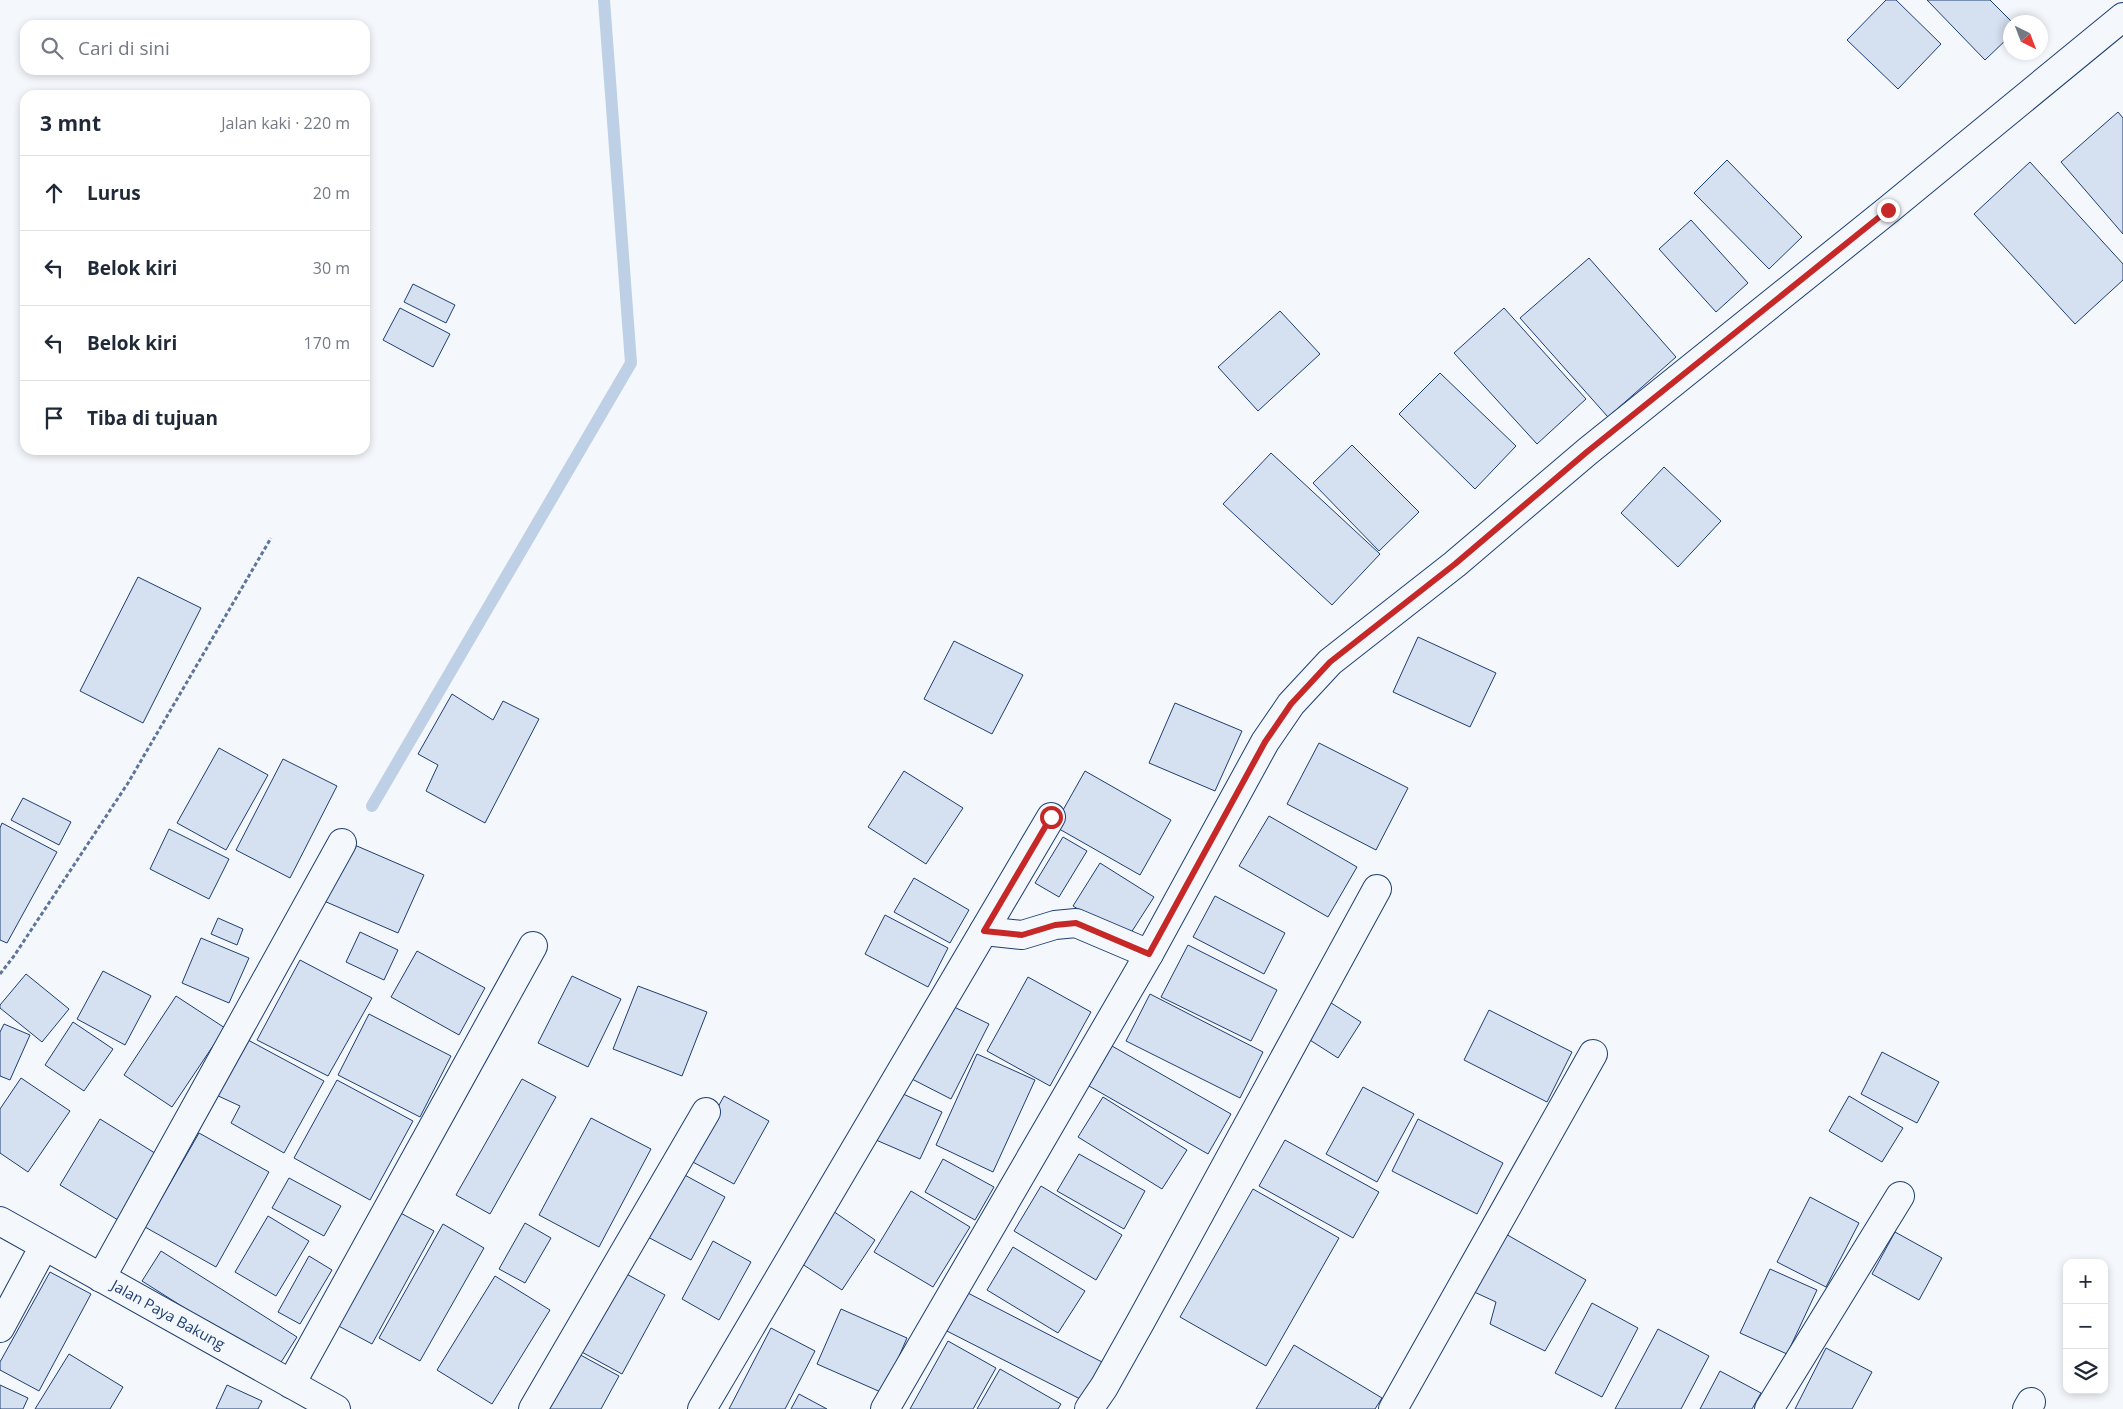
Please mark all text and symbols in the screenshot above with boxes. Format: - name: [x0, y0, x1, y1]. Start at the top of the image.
- north arrow: [2003, 15, 2048, 60]
- search box: [20, 20, 370, 75]
- icon: search: [38, 34, 66, 62]
- text: Cari di sini: [78, 35, 170, 61]
- text: 3 mnt: [40, 109, 101, 137]
- text: Jalan kaki · 220 m: [221, 112, 350, 134]
- icon: ahead: [40, 179, 68, 207]
- text: Lurus: [87, 180, 141, 206]
- text: 20 m: [313, 182, 350, 204]
- route end: [1877, 199, 1900, 222]
- icon: left: [40, 254, 68, 282]
- text: Belok kiri: [87, 255, 177, 281]
- text: 30 m: [313, 257, 350, 279]
- icon: left: [40, 329, 68, 357]
- text: Belok kiri: [87, 330, 177, 356]
- text: 170 m: [304, 332, 350, 354]
- icon: arrive: [40, 404, 68, 432]
- text: Tiba di tujuan: [87, 405, 218, 431]
- route start: [1040, 806, 1063, 829]
- map controls: [2063, 1259, 2108, 1394]
- button: +: [2063, 1259, 2108, 1304]
- street label: Jalan Paya Bakung: [106, 1274, 229, 1354]
- button: −: [2063, 1304, 2108, 1349]
- button: layers: [2063, 1349, 2108, 1394]

